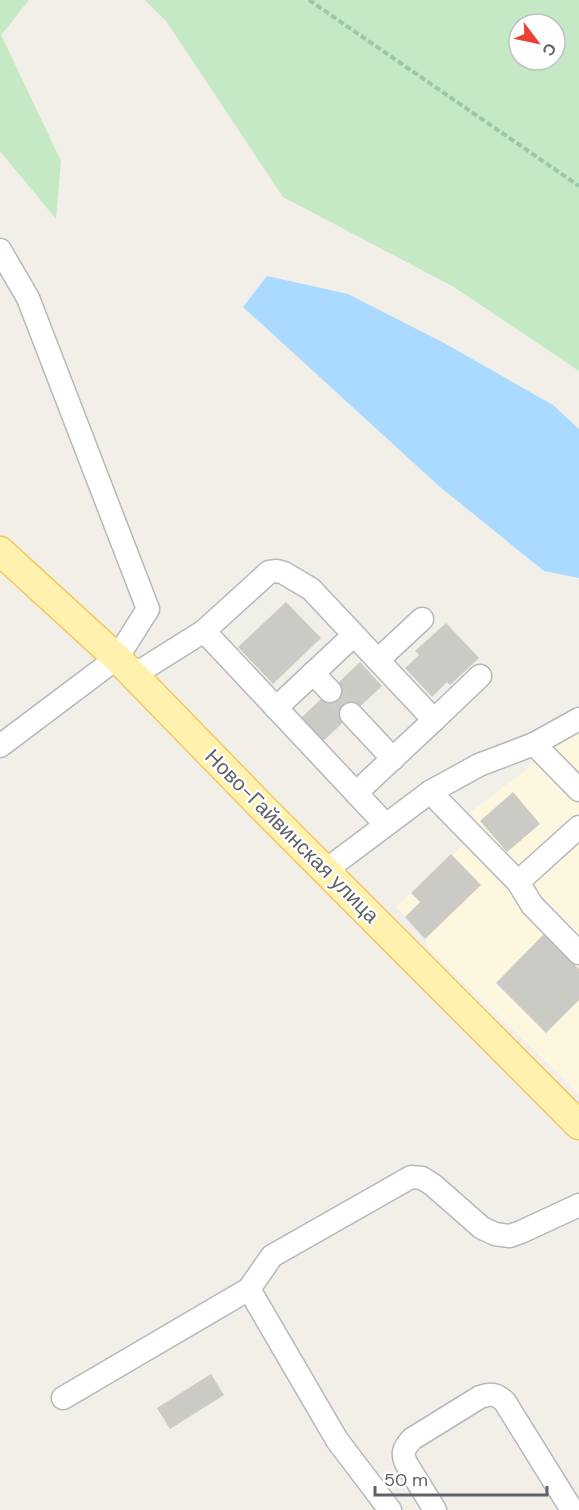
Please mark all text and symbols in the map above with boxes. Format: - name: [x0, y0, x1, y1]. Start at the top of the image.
- north arrow: [507, 12, 567, 72]
- text: С: [537, 39, 561, 61]
- street label: Ново-Гайвинская улица: [199, 743, 385, 929]
- scale bar: [375, 1459, 548, 1497]
- text: 50 m: [384, 1468, 428, 1492]

